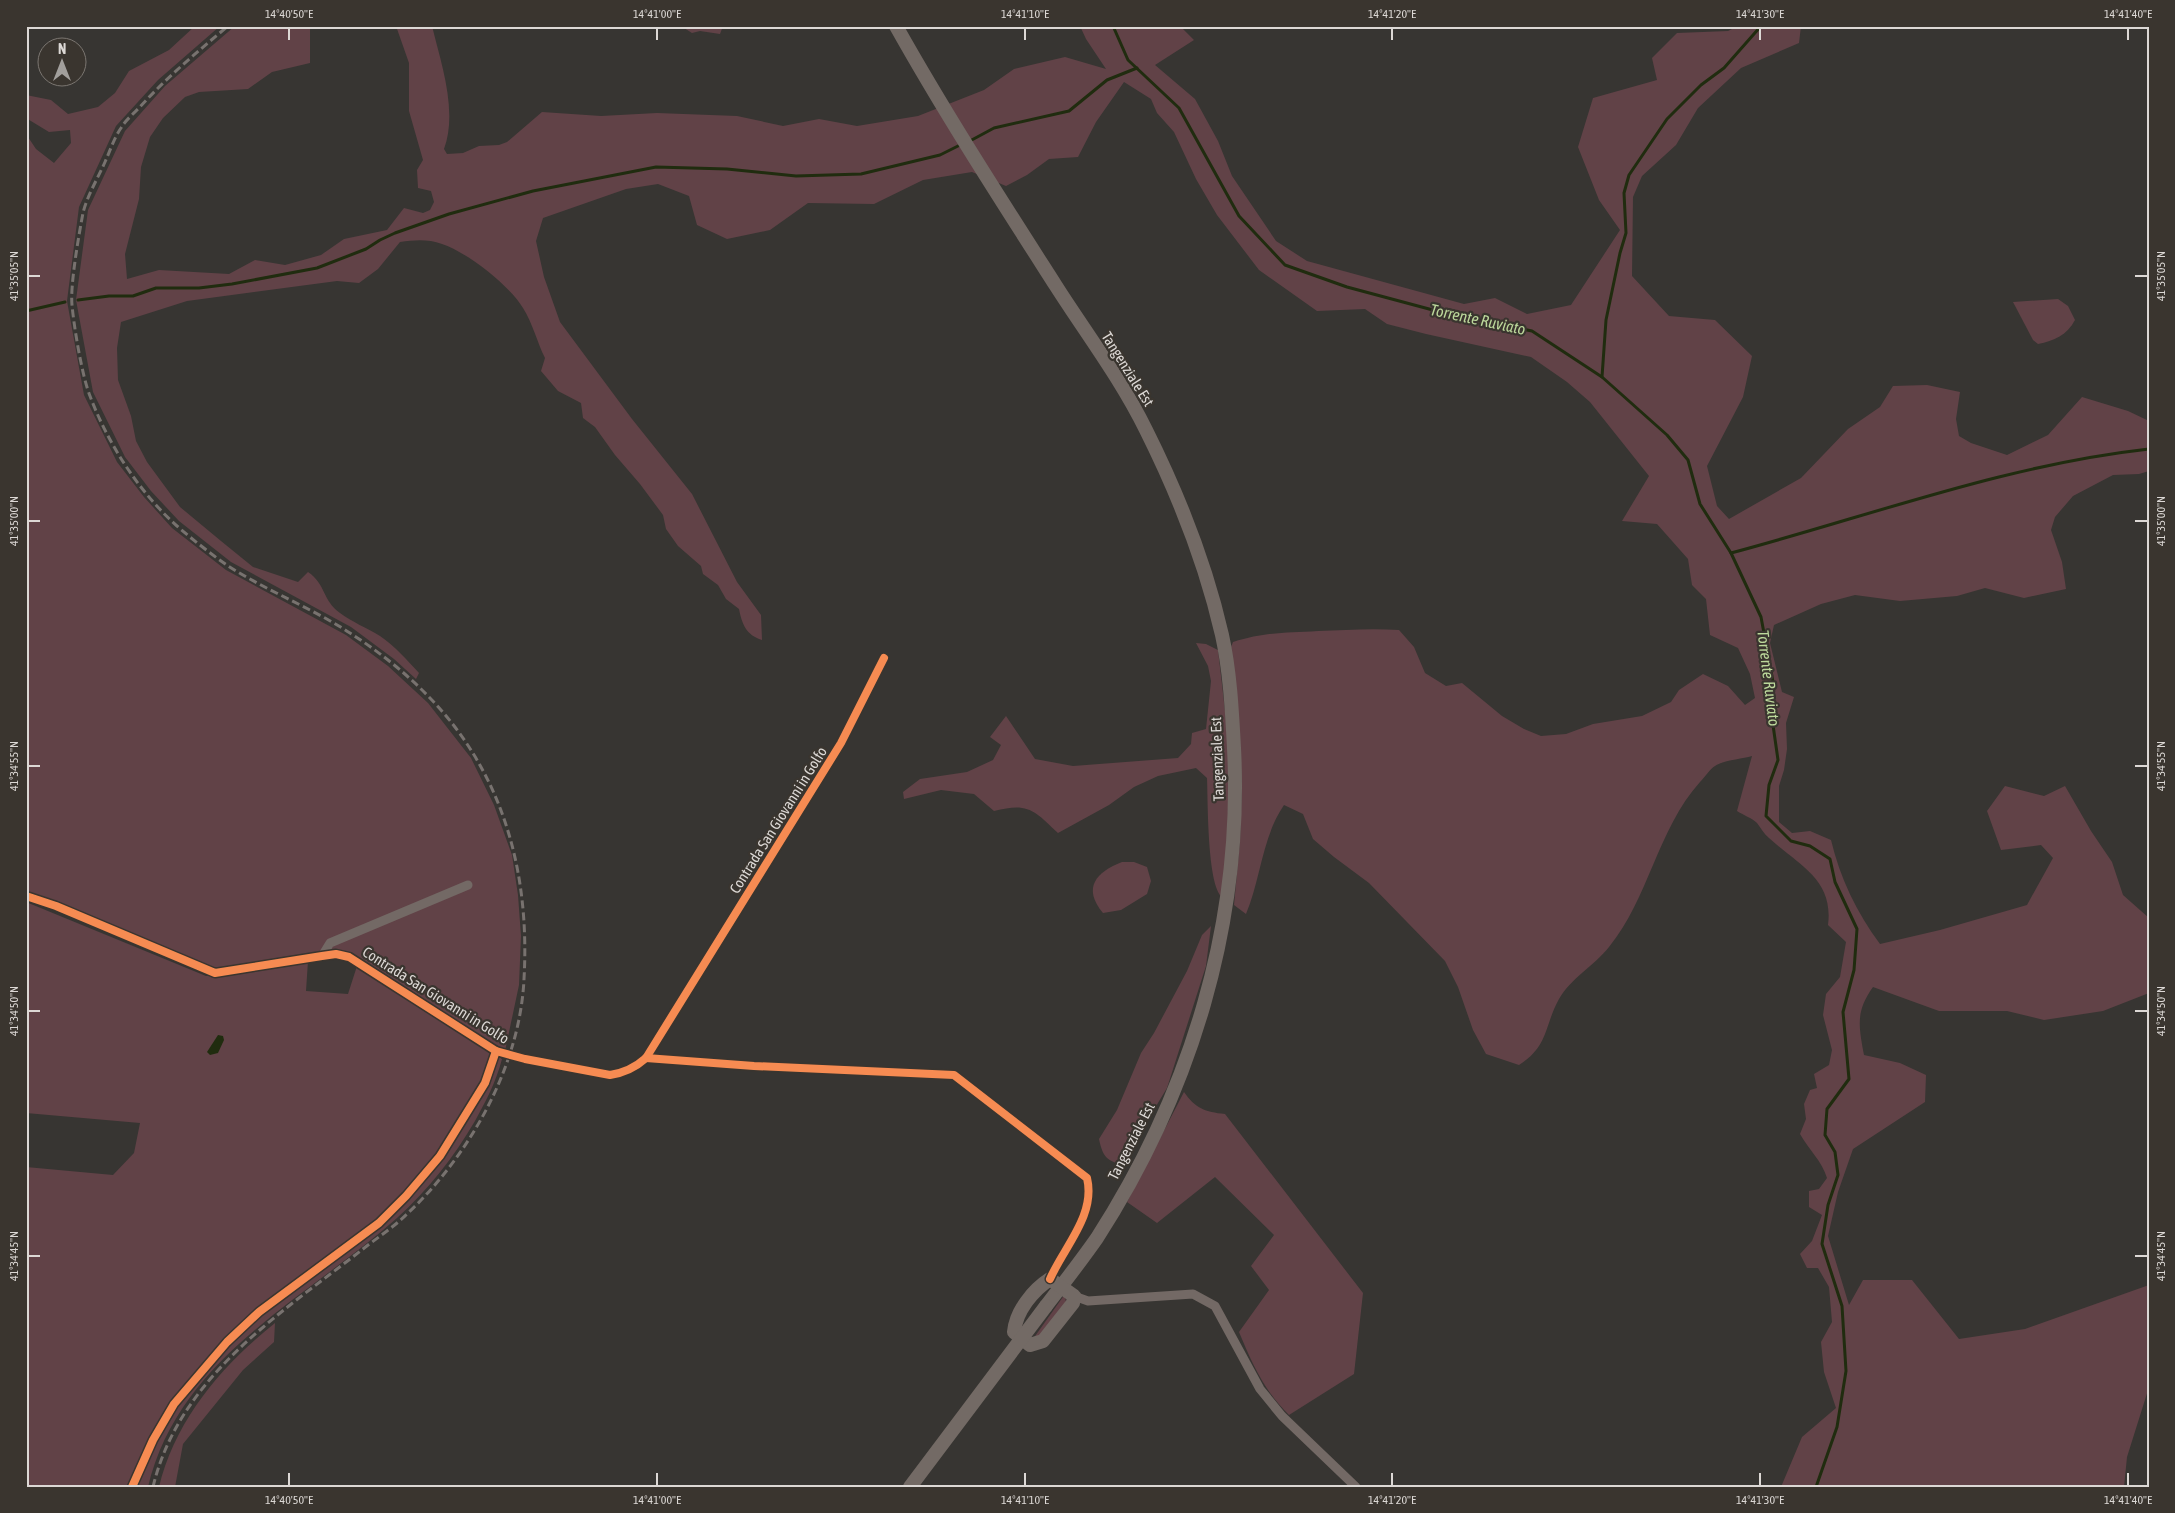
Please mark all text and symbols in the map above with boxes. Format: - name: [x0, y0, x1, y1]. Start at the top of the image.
- text: 14°40'50"E: [265, 7, 313, 21]
- text: 14°41'00"E: [633, 7, 681, 21]
- text: 14°41'10"E: [1001, 7, 1049, 21]
- text: 14°41'20"E: [1368, 7, 1416, 21]
- text: 14°41'30"E: [1736, 7, 1784, 21]
- text: 14°41'40"E: [2104, 7, 2152, 21]
- north arrow: [38, 38, 88, 88]
- text: N: [58, 41, 66, 57]
- text: 41°35'05"N: [7, 251, 21, 301]
- text: 41°35'05"N: [2154, 251, 2168, 301]
- water label: Torrente Ruviato: [1429, 300, 1527, 338]
- street label: Tangenziale Est: [1098, 329, 1158, 409]
- text: 41°35'00"N: [7, 496, 21, 546]
- text: 41°35'00"N: [2154, 496, 2168, 546]
- water label: Torrente Ruviato: [1754, 629, 1784, 727]
- street label: Tangenziale Est: [1207, 716, 1227, 802]
- text: 41°34'55"N: [7, 741, 21, 791]
- text: 41°34'55"N: [2154, 741, 2168, 791]
- street label: Contrada San Giovanni in Golfo: [726, 744, 830, 896]
- street label: Contrada San Giovanni in Golfo: [360, 943, 512, 1047]
- text: 41°34'50"N: [7, 986, 21, 1036]
- text: 41°34'50"N: [2154, 986, 2168, 1036]
- street label: Tangenziale Est: [1104, 1099, 1158, 1183]
- text: 41°34'45"N: [7, 1231, 21, 1281]
- text: 41°34'45"N: [2154, 1231, 2168, 1281]
- text: 14°40'50"E: [265, 1493, 313, 1507]
- text: 14°41'00"E: [633, 1493, 681, 1507]
- text: 14°41'10"E: [1001, 1493, 1049, 1507]
- text: 14°41'20"E: [1368, 1493, 1416, 1507]
- text: 14°41'30"E: [1736, 1493, 1784, 1507]
- text: 14°41'40"E: [2104, 1493, 2152, 1507]

